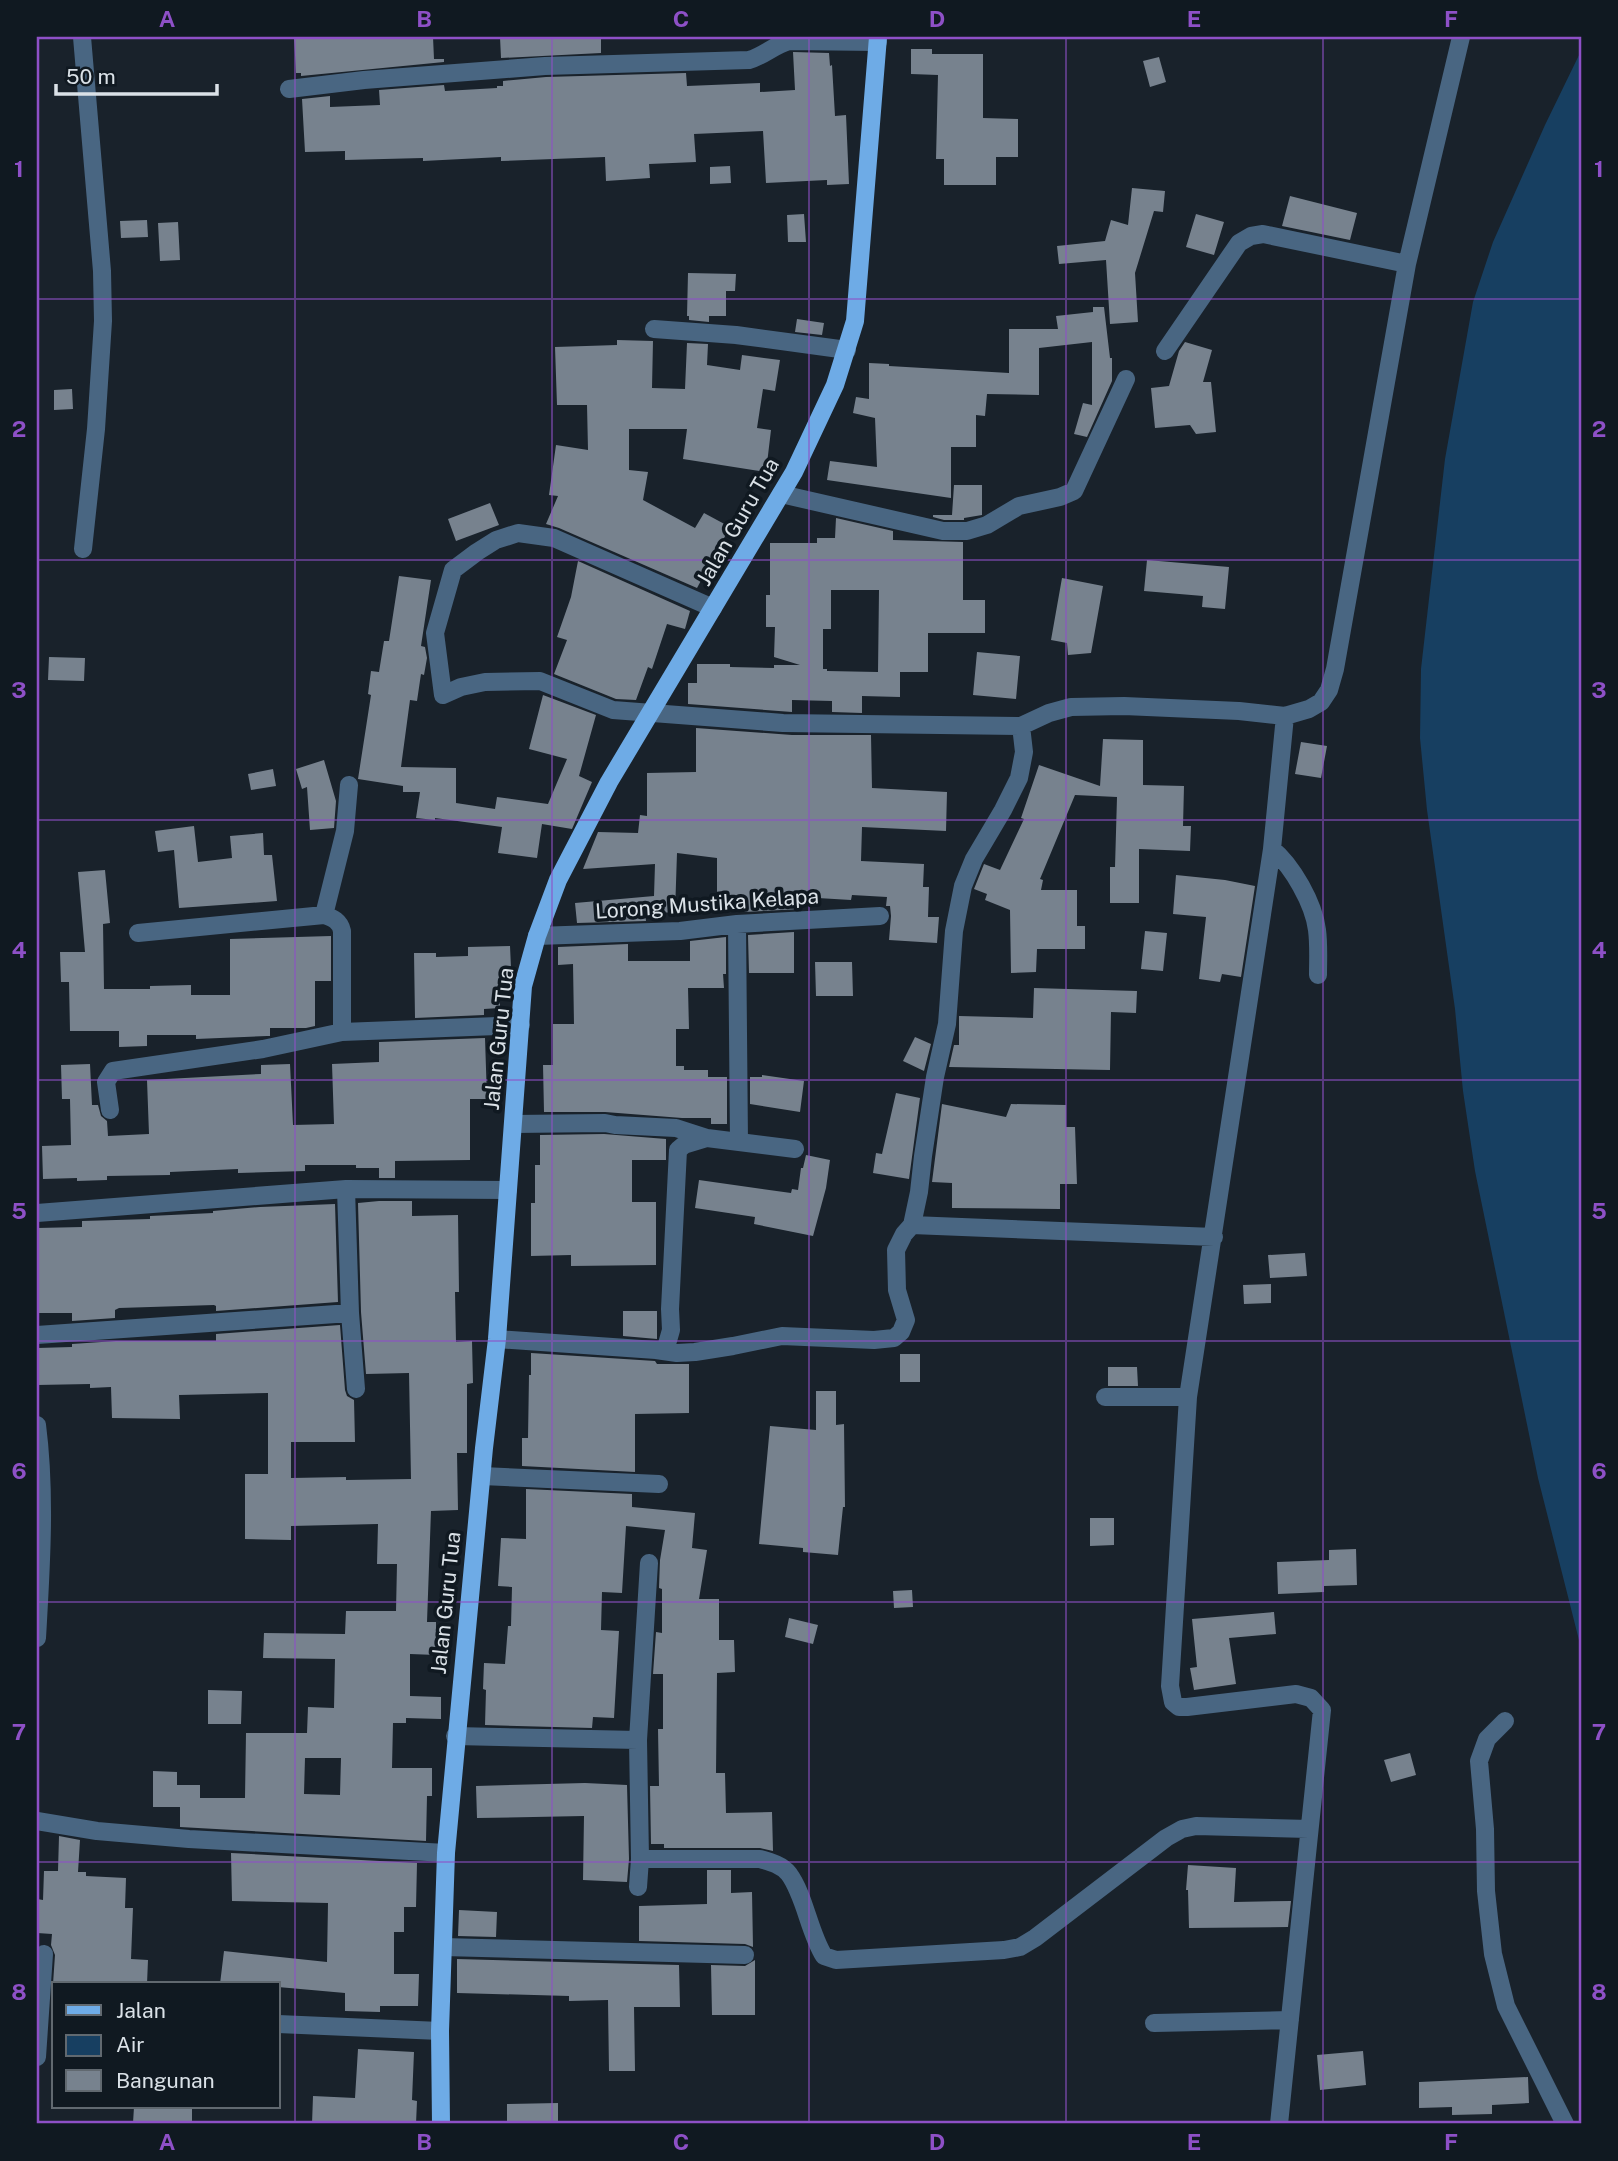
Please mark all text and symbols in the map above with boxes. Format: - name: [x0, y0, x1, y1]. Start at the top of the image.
- text: A: [159, 5, 176, 32]
- text: B: [416, 5, 432, 32]
- text: C: [673, 5, 689, 32]
- text: D: [929, 5, 945, 32]
- text: E: [1187, 5, 1201, 32]
- text: F: [1444, 5, 1458, 32]
- scale bar: [56, 52, 217, 96]
- text: 50 m: [66, 64, 116, 89]
- text: 1: [14, 155, 24, 182]
- text: 1: [1594, 155, 1604, 182]
- text: 2: [12, 415, 26, 442]
- text: 2: [1592, 415, 1606, 442]
- street label: Jalan Guru Tua: [691, 453, 784, 590]
- text: 3: [11, 676, 27, 703]
- text: 3: [1591, 676, 1607, 703]
- street label: Lorong Mustika Kelapa: [594, 883, 820, 924]
- text: 4: [11, 936, 27, 963]
- text: 4: [1591, 936, 1607, 963]
- street label: Jalan Guru Tua: [479, 966, 518, 1111]
- text: 5: [11, 1197, 27, 1224]
- text: 5: [1591, 1197, 1607, 1224]
- text: 6: [11, 1457, 27, 1484]
- text: 6: [1591, 1457, 1607, 1484]
- street label: Jalan Guru Tua: [426, 1530, 465, 1675]
- text: 7: [12, 1718, 26, 1745]
- text: 7: [1592, 1718, 1606, 1745]
- text: 8: [11, 1978, 27, 2005]
- text: 8: [1591, 1978, 1607, 2005]
- legend: [52, 1982, 280, 2108]
- text: Jalan: [116, 1998, 166, 2023]
- text: Air: [116, 2032, 144, 2057]
- text: Bangunan: [116, 2068, 215, 2093]
- text: A: [159, 2128, 176, 2155]
- text: B: [416, 2128, 432, 2155]
- text: C: [673, 2128, 689, 2155]
- text: D: [929, 2128, 945, 2155]
- text: E: [1187, 2128, 1201, 2155]
- text: F: [1444, 2128, 1458, 2155]

